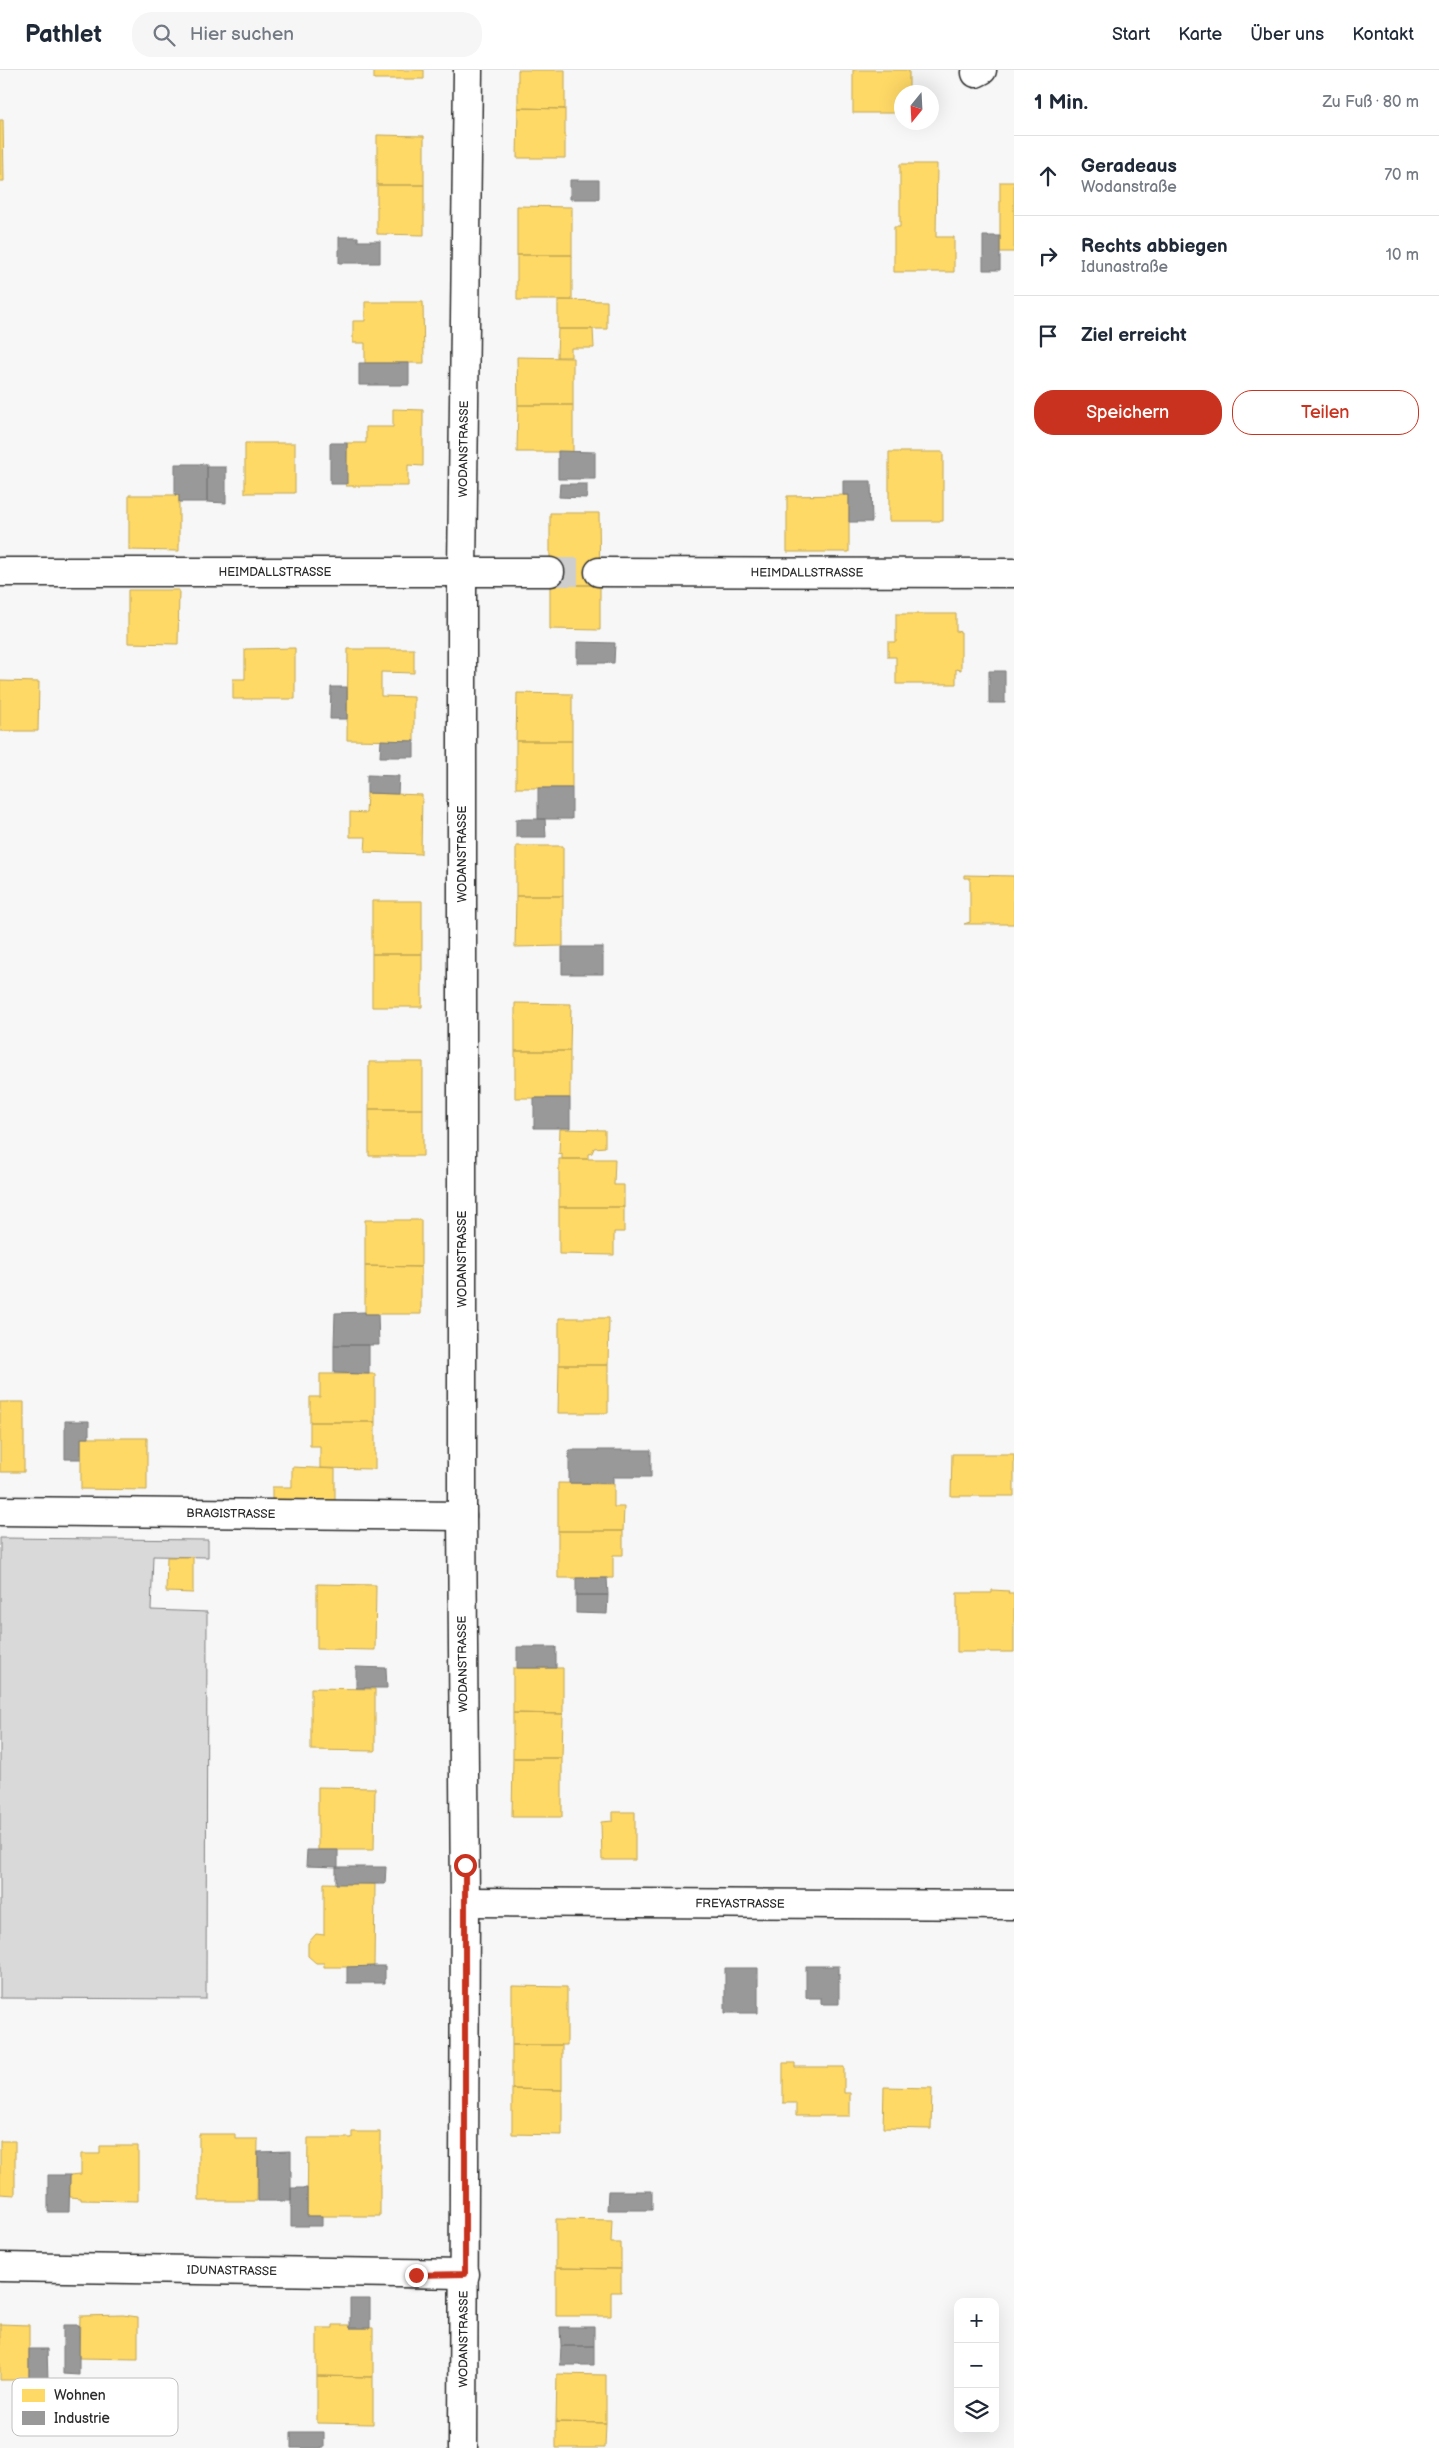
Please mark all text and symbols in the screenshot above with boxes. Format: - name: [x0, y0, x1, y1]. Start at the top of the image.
- search box: [132, 12, 482, 57]
- text: Pathlet: [25, 20, 102, 49]
- icon: search: [150, 21, 178, 49]
- text: Hier suchen: [190, 23, 294, 46]
- text: Start: [1112, 24, 1150, 45]
- text: Karte: [1178, 24, 1222, 45]
- text: Über uns: [1250, 24, 1324, 45]
- text: Kontakt: [1352, 24, 1414, 45]
- north arrow: [894, 85, 939, 130]
- text: 1 Min.: [1034, 90, 1088, 115]
- text: Zu Fuß · 80 m: [1322, 93, 1419, 112]
- text: Geradeaus: [1081, 155, 1177, 178]
- icon: ahead: [1034, 162, 1062, 190]
- text: 70 m: [1384, 166, 1419, 185]
- text: Wodanstraße: [1081, 178, 1177, 197]
- text: Rechts abbiegen: [1081, 235, 1228, 258]
- icon: right: [1034, 242, 1062, 270]
- text: 10 m: [1386, 246, 1419, 265]
- text: Idunastraße: [1081, 258, 1168, 277]
- icon: arrive: [1034, 322, 1062, 350]
- text: Ziel erreicht: [1081, 324, 1187, 347]
- button: Speichern: [1034, 390, 1222, 435]
- button: Teilen: [1232, 390, 1419, 435]
- street label: WODANSTRASSE: [455, 400, 472, 498]
- street label: HEIMDALLSTRASSE: [219, 565, 332, 580]
- street label: HEIMDALLSTRASSE: [751, 565, 864, 580]
- street label: WODANSTRASSE: [455, 805, 470, 902]
- street label: WODANSTRASSE: [455, 1210, 470, 1307]
- street label: BRAGISTRASSE: [186, 1506, 276, 1521]
- street label: WODANSTRASSE: [455, 1615, 471, 1713]
- route start: [454, 1854, 477, 1877]
- street label: FREYASTRASSE: [695, 1896, 785, 1911]
- street label: IDUNASTRASSE: [187, 2262, 277, 2279]
- route end: [405, 2264, 428, 2287]
- street label: WODANSTRASSE: [456, 2290, 471, 2388]
- map controls: [954, 2298, 999, 2433]
- button: +: [954, 2298, 999, 2343]
- button: −: [954, 2343, 999, 2388]
- legend: [12, 2378, 178, 2436]
- text: Wohnen: [54, 2387, 106, 2404]
- button: layers: [954, 2388, 999, 2433]
- text: Industrie: [54, 2410, 110, 2427]

